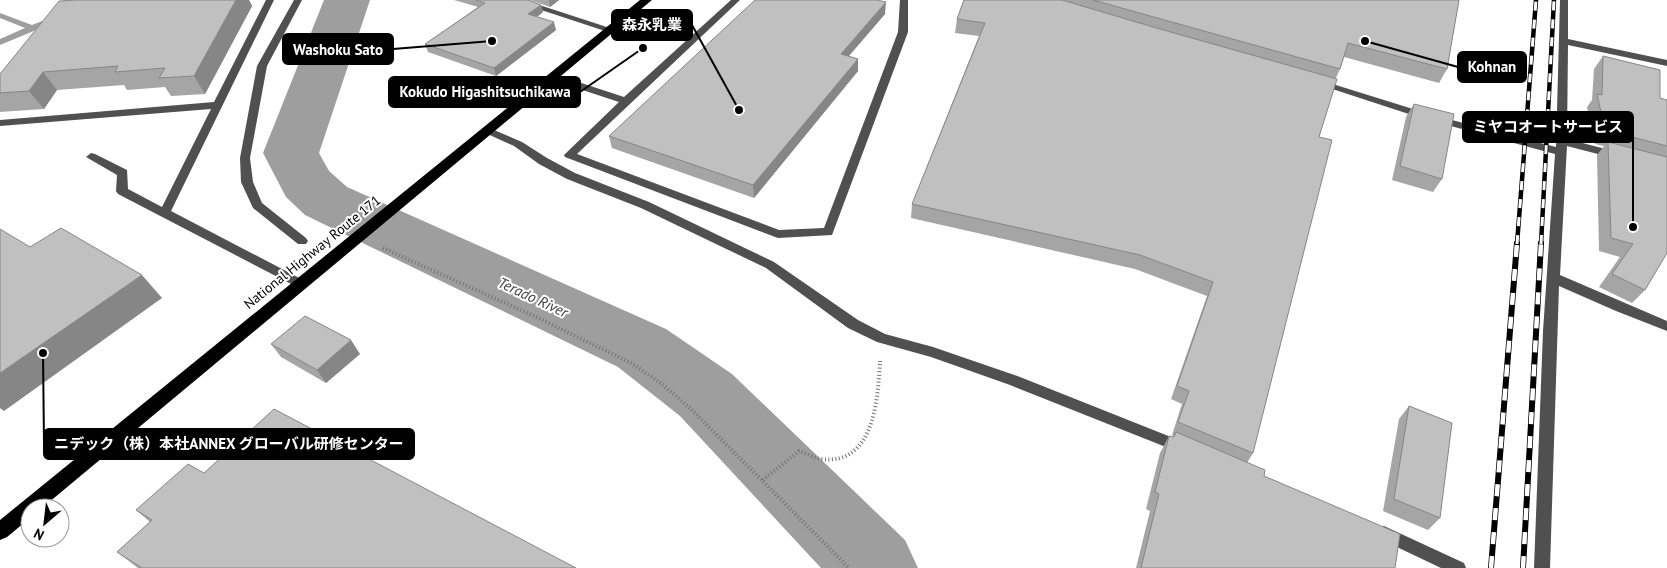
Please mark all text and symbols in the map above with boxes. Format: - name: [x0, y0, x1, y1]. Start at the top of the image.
- callout: 森永乳業: [612, 10, 692, 40]
- text: 森永乳業: [622, 15, 682, 34]
- callout: Washoku Sato: [283, 34, 393, 64]
- text: Washoku Sato: [293, 40, 383, 59]
- callout: Kohnan: [1458, 52, 1526, 82]
- text: Kohnan: [1468, 57, 1516, 76]
- callout: Kokudo Higashitsuchikawa: [389, 77, 580, 107]
- text: Kokudo Higashitsuchikawa: [399, 82, 571, 101]
- callout: ミヤコオートサービス: [1463, 112, 1633, 142]
- text: ミヤコオートサービス: [1473, 117, 1623, 136]
- street label: National Highway Route 171: [240, 191, 384, 313]
- water label: Terado River: [495, 273, 572, 322]
- callout: ニデック（株）本社ANNEX グローバル研修センター: [44, 429, 414, 459]
- text: ニデック（株）本社ANNEX グローバル研修センター: [54, 434, 404, 453]
- north arrow: [20, 498, 70, 548]
- text: N: [31, 524, 47, 545]

